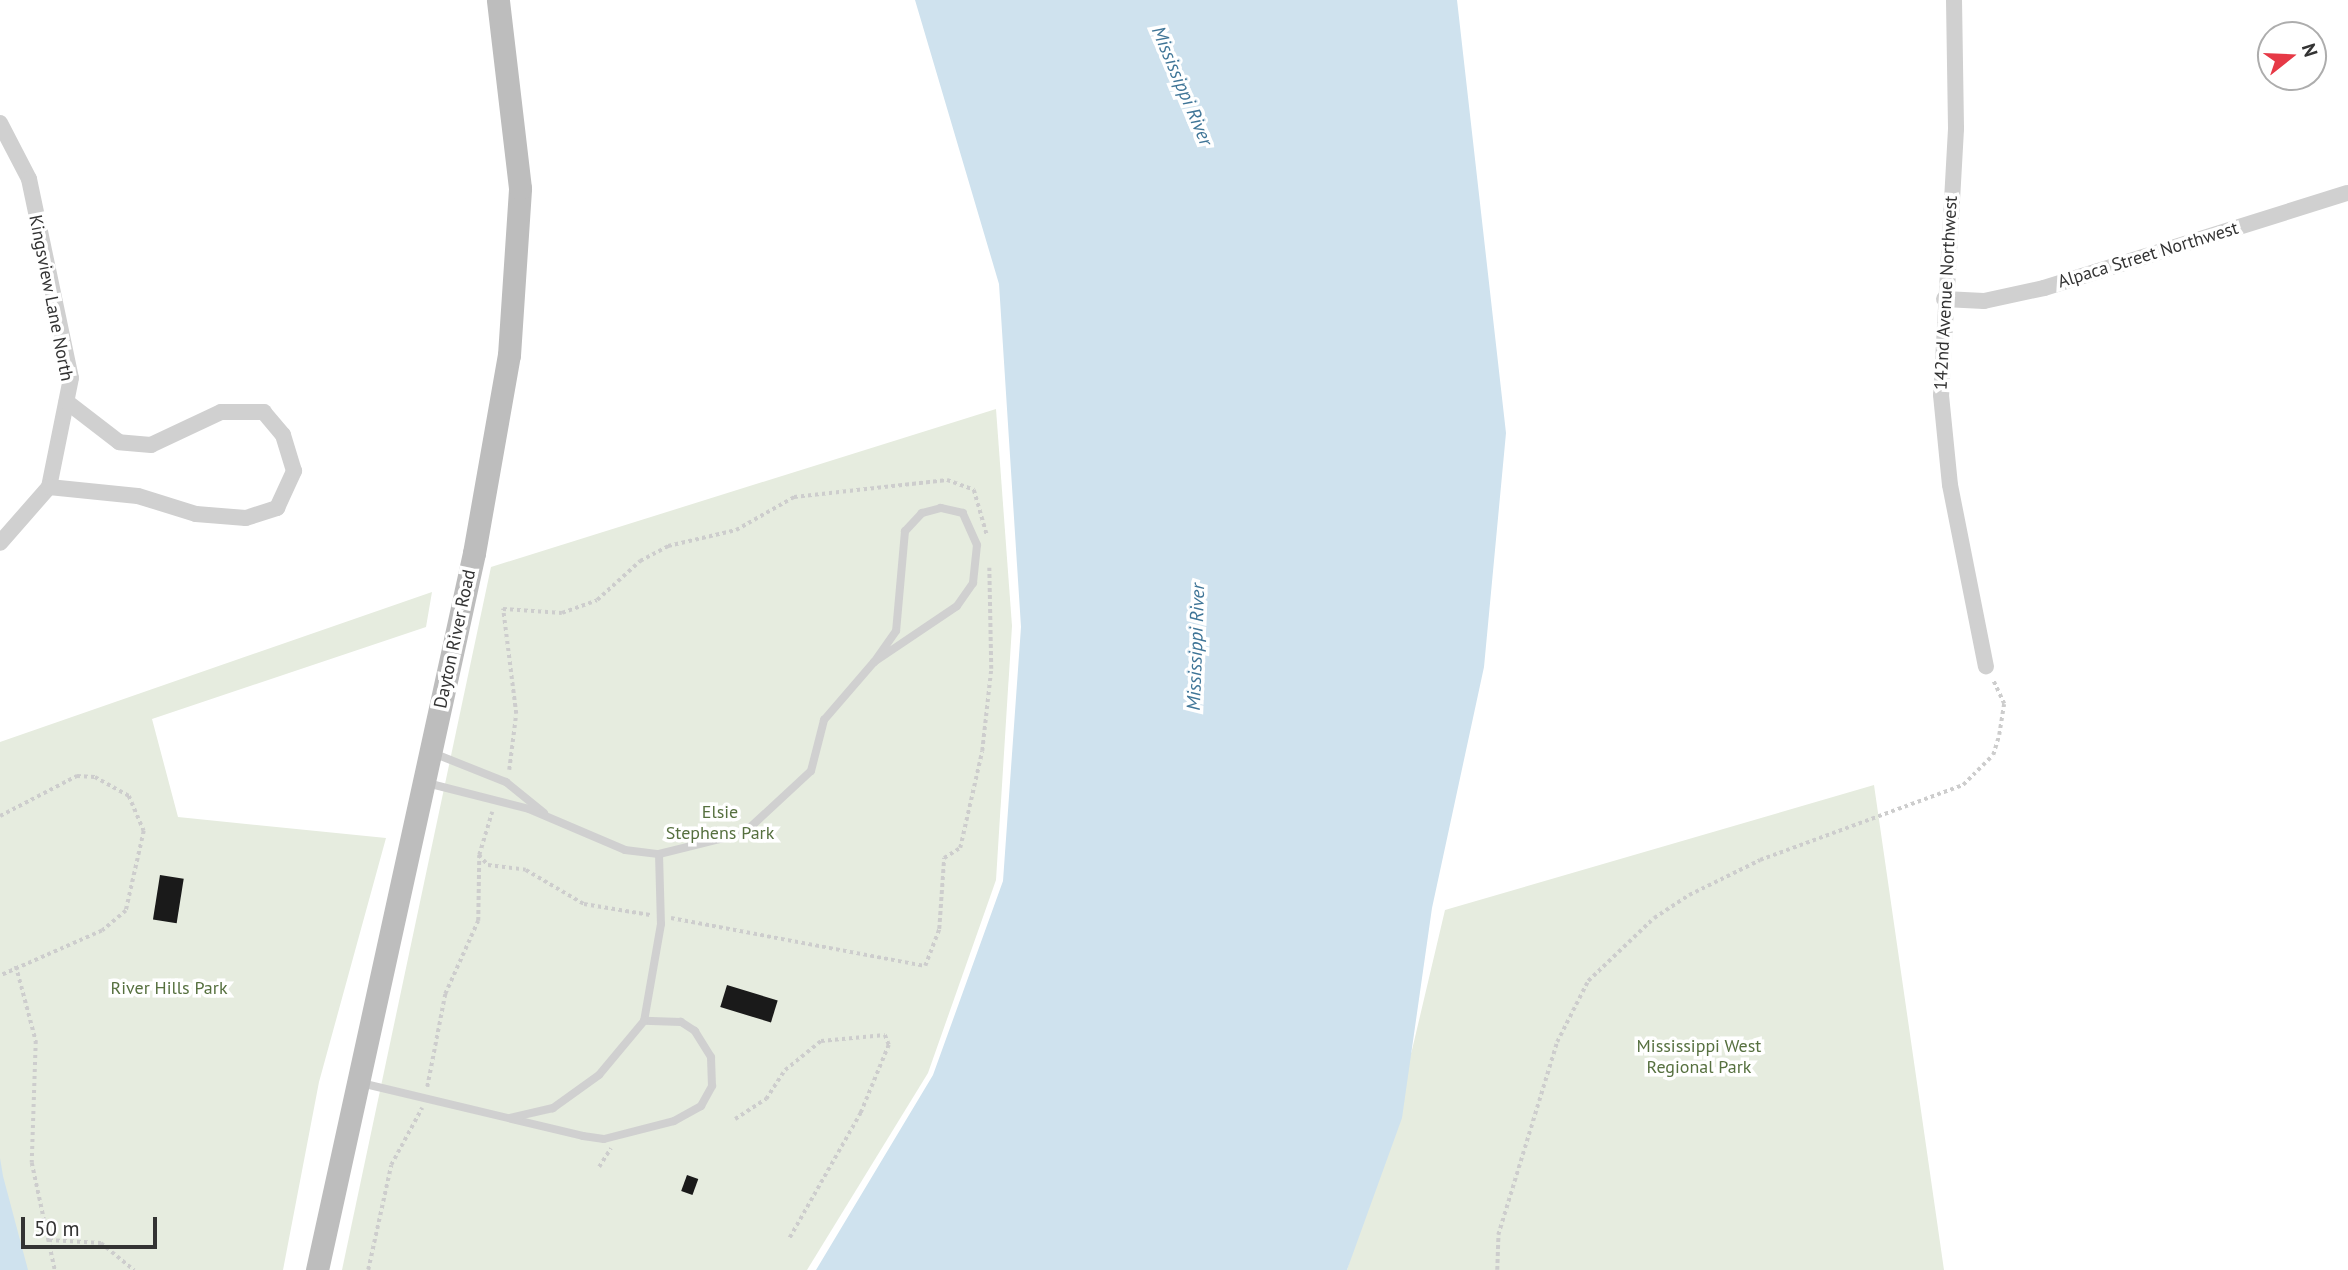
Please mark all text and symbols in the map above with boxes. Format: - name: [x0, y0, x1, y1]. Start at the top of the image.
- north arrow: [2257, 21, 2327, 91]
- water label: Mississippi River: [1147, 23, 1217, 149]
- text: N: [2297, 40, 2323, 60]
- street label: 142nd Avenue Northwest: [1930, 195, 1962, 391]
- street label: Kingsview Lane North: [24, 213, 78, 383]
- street label: Alpaca Street Northwest: [2055, 217, 2241, 293]
- street label: Dayton River Road: [430, 568, 480, 710]
- water label: Mississippi River: [1182, 583, 1210, 711]
- park label: Elsie Stephens Park: [666, 802, 774, 844]
- park label: River Hills Park: [111, 977, 227, 999]
- park label: Mississippi West Regional Park: [1636, 1036, 1762, 1078]
- scale bar: [24, 1204, 161, 1248]
- text: 50 m: [34, 1215, 80, 1242]

